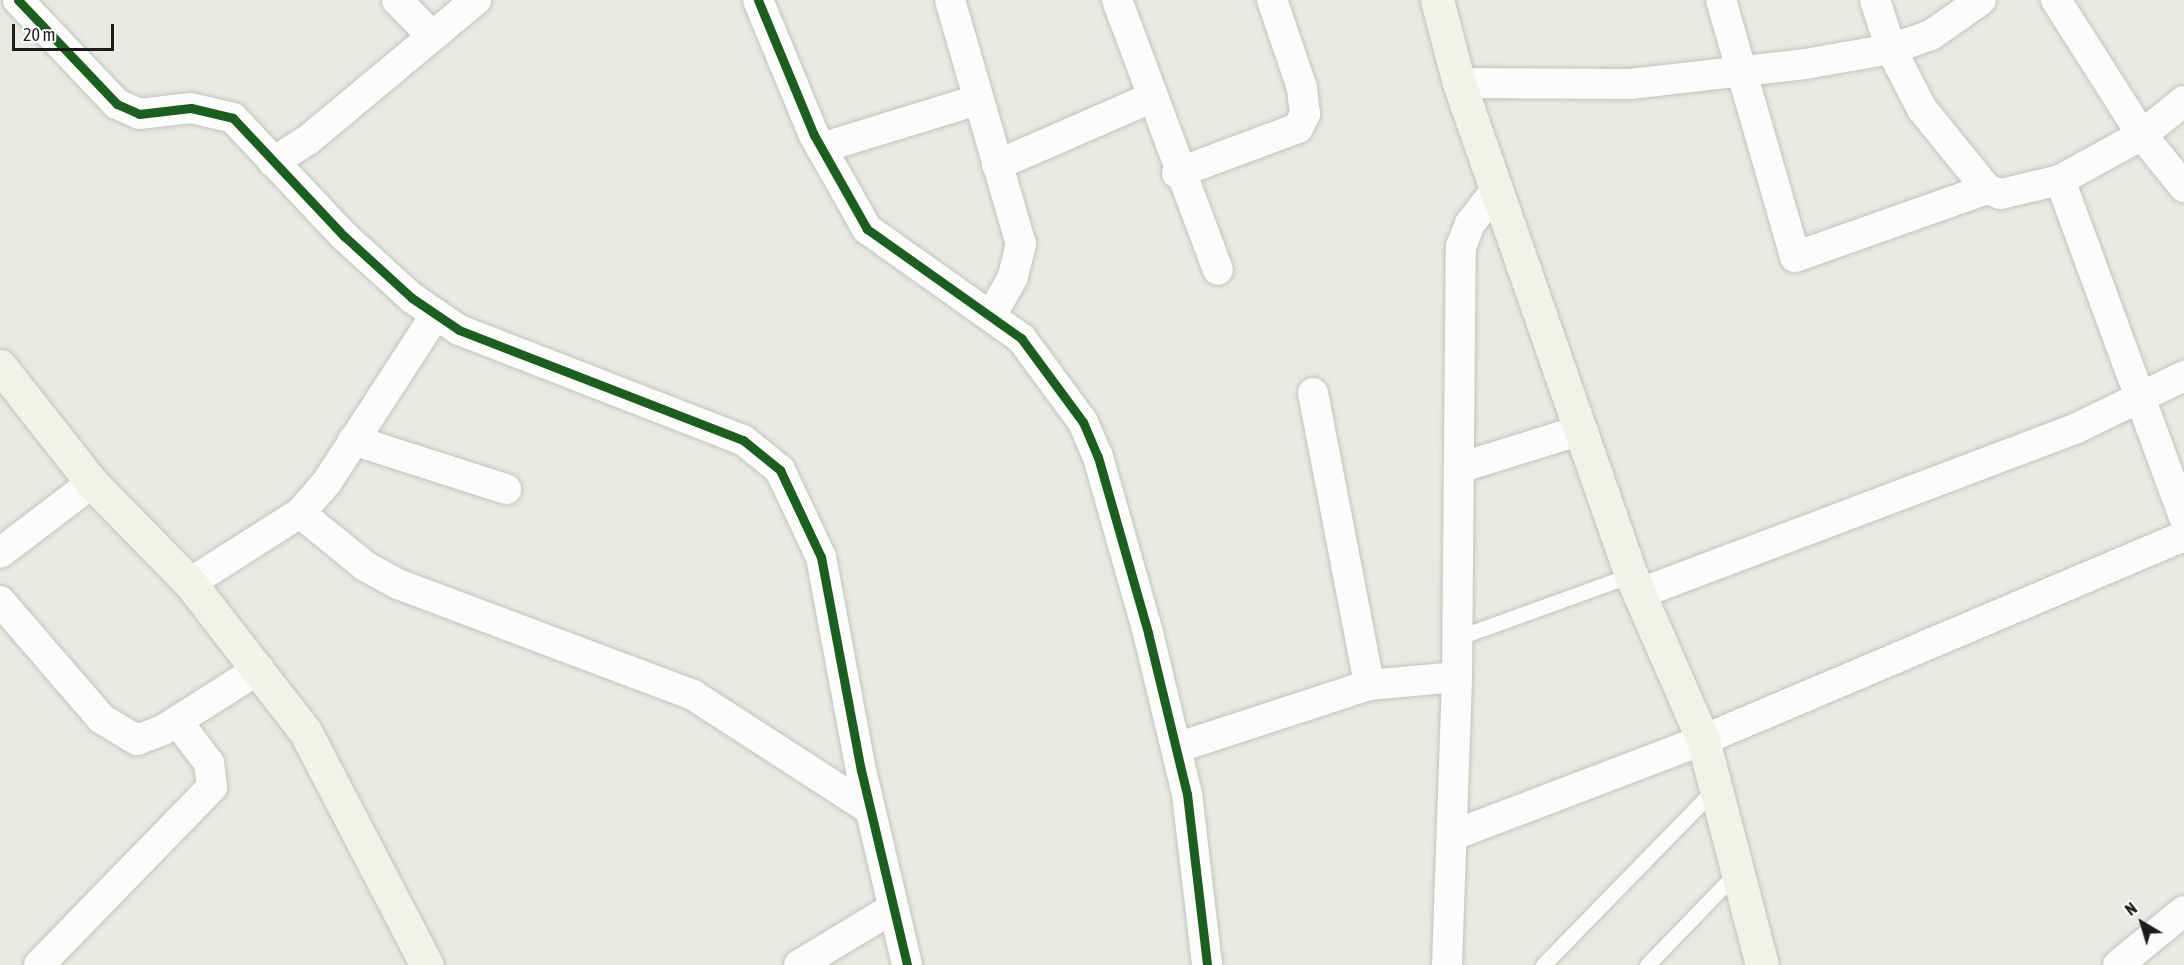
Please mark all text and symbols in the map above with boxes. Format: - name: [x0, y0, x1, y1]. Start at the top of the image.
- scale bar: [15, 12, 117, 50]
- text: 20 m: [23, 24, 55, 45]
- north arrow: [2112, 893, 2172, 953]
- text: N: [2122, 899, 2140, 919]

